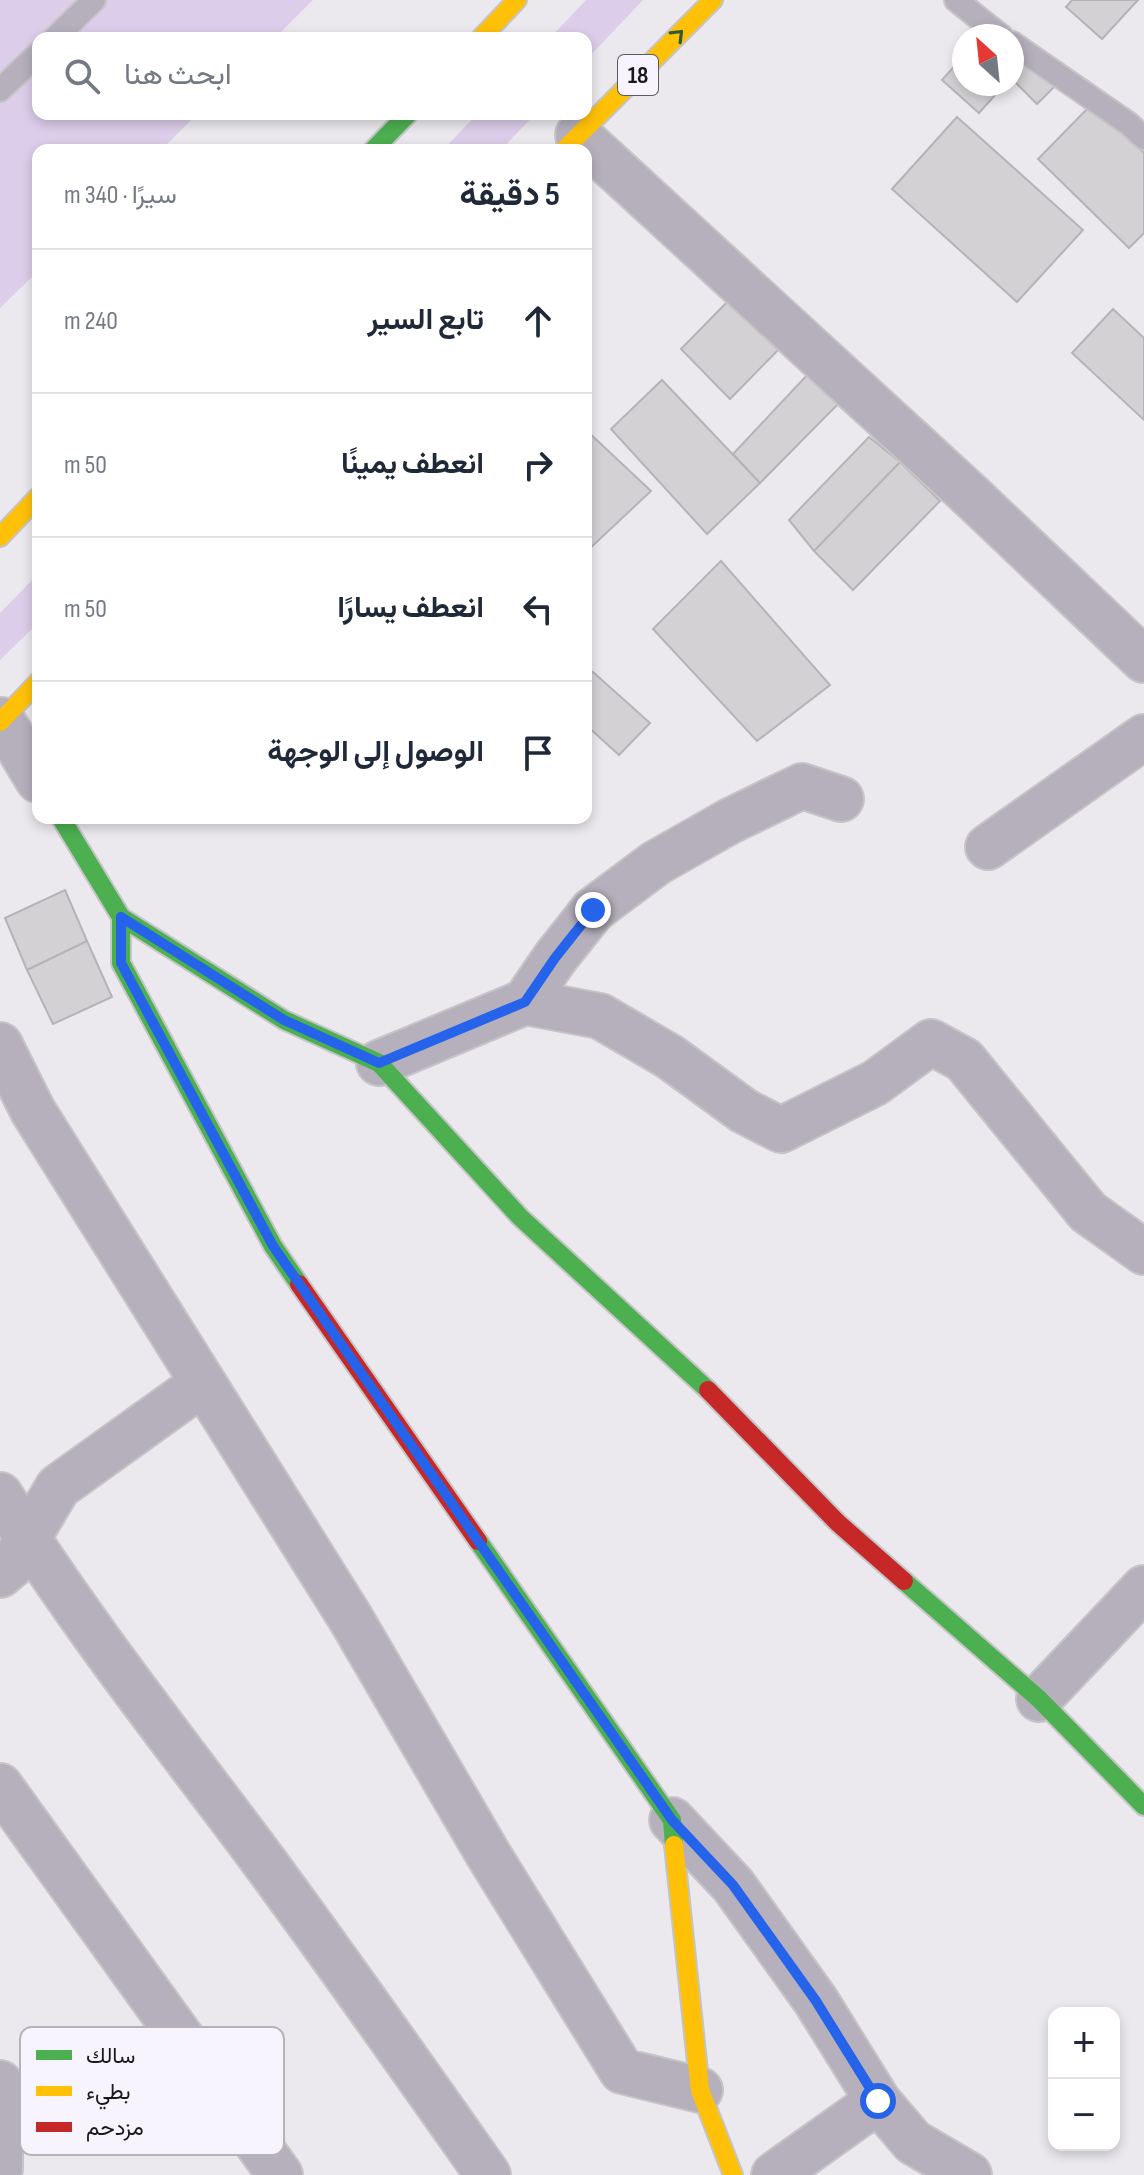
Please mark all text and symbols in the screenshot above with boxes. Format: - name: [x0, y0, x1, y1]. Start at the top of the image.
- north arrow: [952, 24, 1024, 96]
- one-way arrow: [669, 30, 683, 44]
- search box: [32, 32, 592, 120]
- icon: search: [60, 54, 104, 98]
- road number: 18: [618, 55, 658, 95]
- text: ابحث هنا: [124, 57, 232, 93]
- text: 5 دقيقة: [460, 174, 560, 215]
- text: سيرًا · 340 m: [64, 180, 177, 211]
- icon: ahead: [516, 299, 560, 343]
- text: تابع السير: [367, 302, 484, 338]
- text: 240 m: [64, 306, 118, 337]
- icon: right: [516, 443, 560, 487]
- text: انعطف يمينًا: [341, 446, 484, 482]
- text: 50 m: [64, 450, 107, 481]
- icon: left: [516, 587, 560, 631]
- text: انعطف يسارًا: [337, 590, 484, 626]
- text: 50 m: [64, 594, 107, 625]
- icon: arrive: [516, 731, 560, 775]
- text: الوصول إلى الوجهة: [267, 734, 484, 770]
- route end: [575, 892, 611, 928]
- map controls: [1048, 2007, 1120, 2151]
- button: +: [1048, 2007, 1120, 2079]
- legend: [20, 2027, 284, 2155]
- text: سالك: [86, 2043, 135, 2070]
- text: بطيء: [86, 2079, 131, 2110]
- button: −: [1048, 2079, 1120, 2151]
- route start: [860, 2083, 896, 2119]
- text: مزدحم: [86, 2115, 144, 2142]

